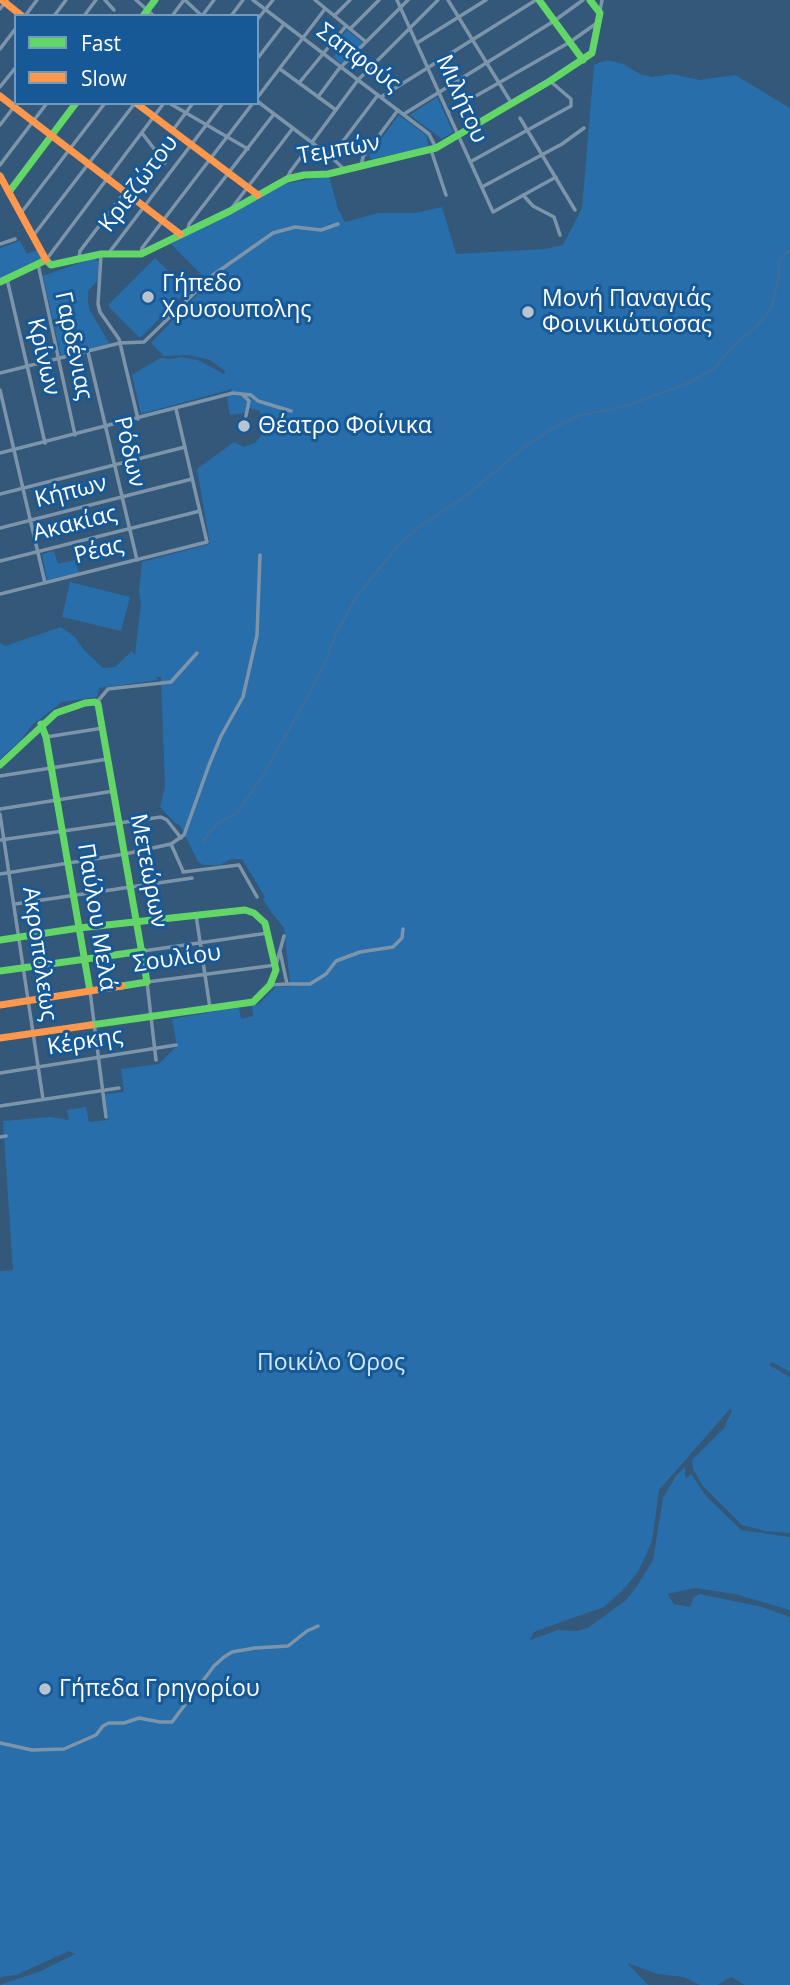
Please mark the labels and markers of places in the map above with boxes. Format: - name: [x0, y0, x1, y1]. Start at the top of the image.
- place label: Γήπεδο Χρυσουπολης: [162, 270, 311, 324]
- place label: Μονή Παναγιάς Φοινικιώτισσας: [542, 285, 712, 339]
- marker: Γήπεδο Χρυσουπολης: [140, 289, 156, 305]
- marker: Μονή Παναγιάς Φοινικιώτισσας: [520, 304, 536, 320]
- place label: Θέατρο Φοίνικα: [258, 412, 432, 440]
- marker: Θέατρο Φοίνικα: [236, 418, 252, 434]
- place label: Γήπεδα Γρηγορίου: [59, 1675, 260, 1703]
- marker: Γήπεδα Γρηγορίου: [37, 1681, 53, 1697]

